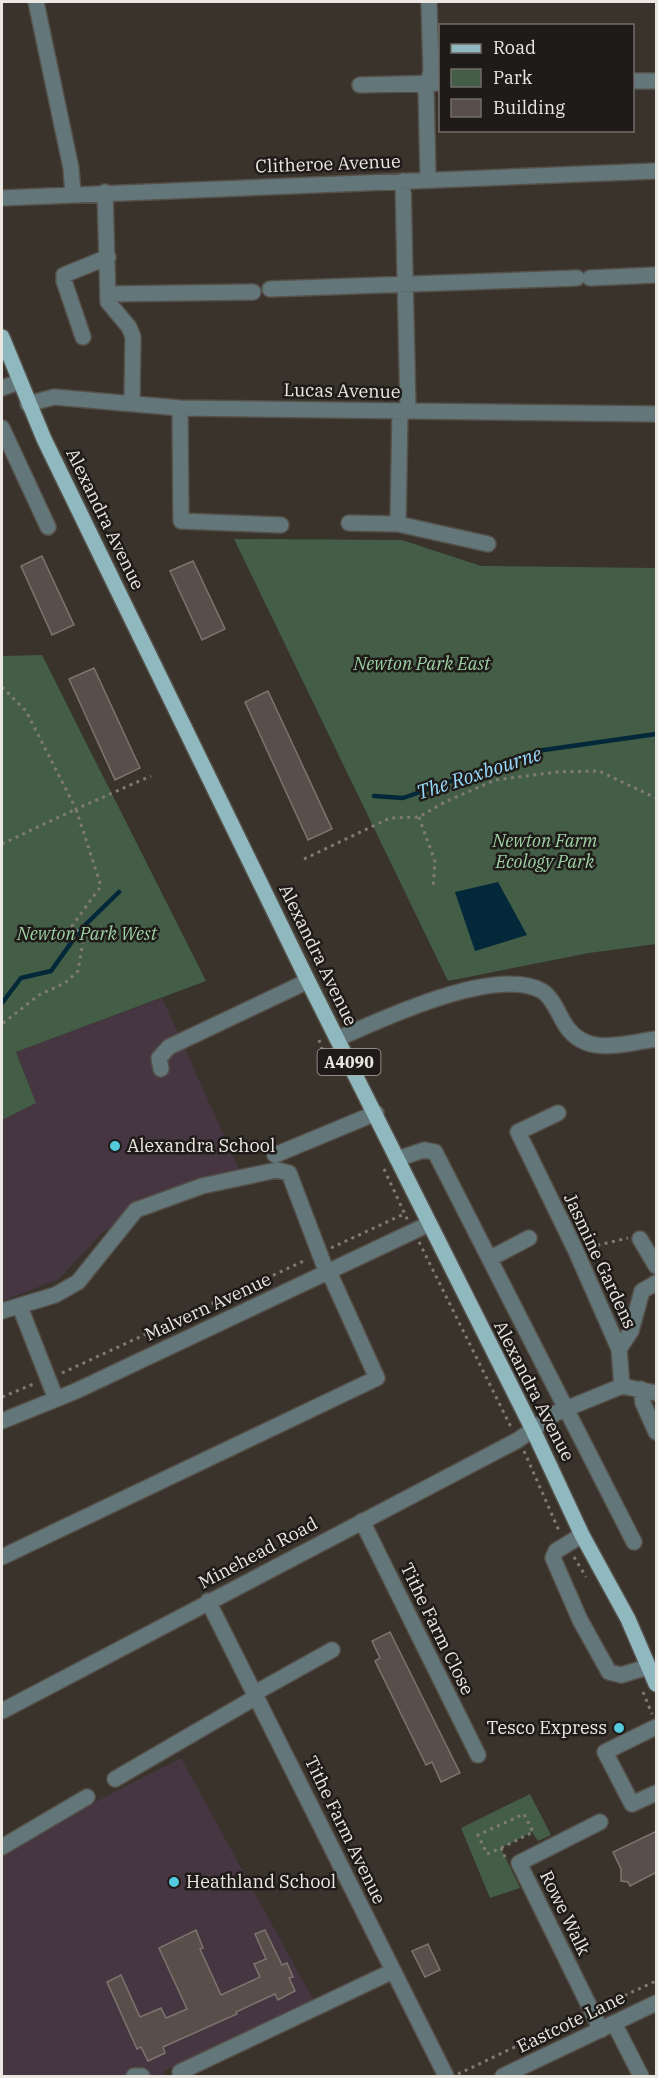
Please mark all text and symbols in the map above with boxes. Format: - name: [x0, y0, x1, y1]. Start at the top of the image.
- legend: [439, 24, 634, 132]
- text: Road: [493, 36, 536, 59]
- text: Park: [493, 66, 533, 89]
- text: Building: [493, 96, 565, 119]
- street label: Clitheroe Avenue: [255, 149, 401, 178]
- street label: Lucas Avenue: [283, 378, 401, 403]
- street label: Alexandra Avenue: [61, 444, 150, 593]
- park label: Newton Park East: [353, 652, 491, 675]
- water label: The Roxbourne: [413, 740, 545, 805]
- park label: Newton Farm Ecology Park: [492, 829, 597, 873]
- street label: Alexandra Avenue: [274, 880, 363, 1029]
- park label: Newton Park West: [16, 922, 158, 945]
- road number: A4090: [318, 1049, 380, 1075]
- place label: Alexandra School: [127, 1134, 275, 1157]
- marker: Alexandra School: [108, 1139, 122, 1153]
- street label: Jasmine Gardens: [559, 1189, 642, 1332]
- street label: Malvern Avenue: [141, 1267, 275, 1346]
- street label: Alexandra Avenue: [489, 1317, 580, 1465]
- street label: Minehead Road: [194, 1512, 321, 1594]
- street label: Tithe Farm Close: [396, 1559, 479, 1699]
- place label: Tesco Express: [486, 1716, 607, 1739]
- marker: Tesco Express: [612, 1721, 626, 1735]
- street label: Tithe Farm Avenue: [300, 1752, 391, 1908]
- street label: Rowe Walk: [535, 1867, 596, 1959]
- place label: Heathland School: [186, 1870, 336, 1893]
- marker: Heathland School: [167, 1875, 181, 1889]
- street label: Eastcote Lane: [513, 1985, 629, 2058]

